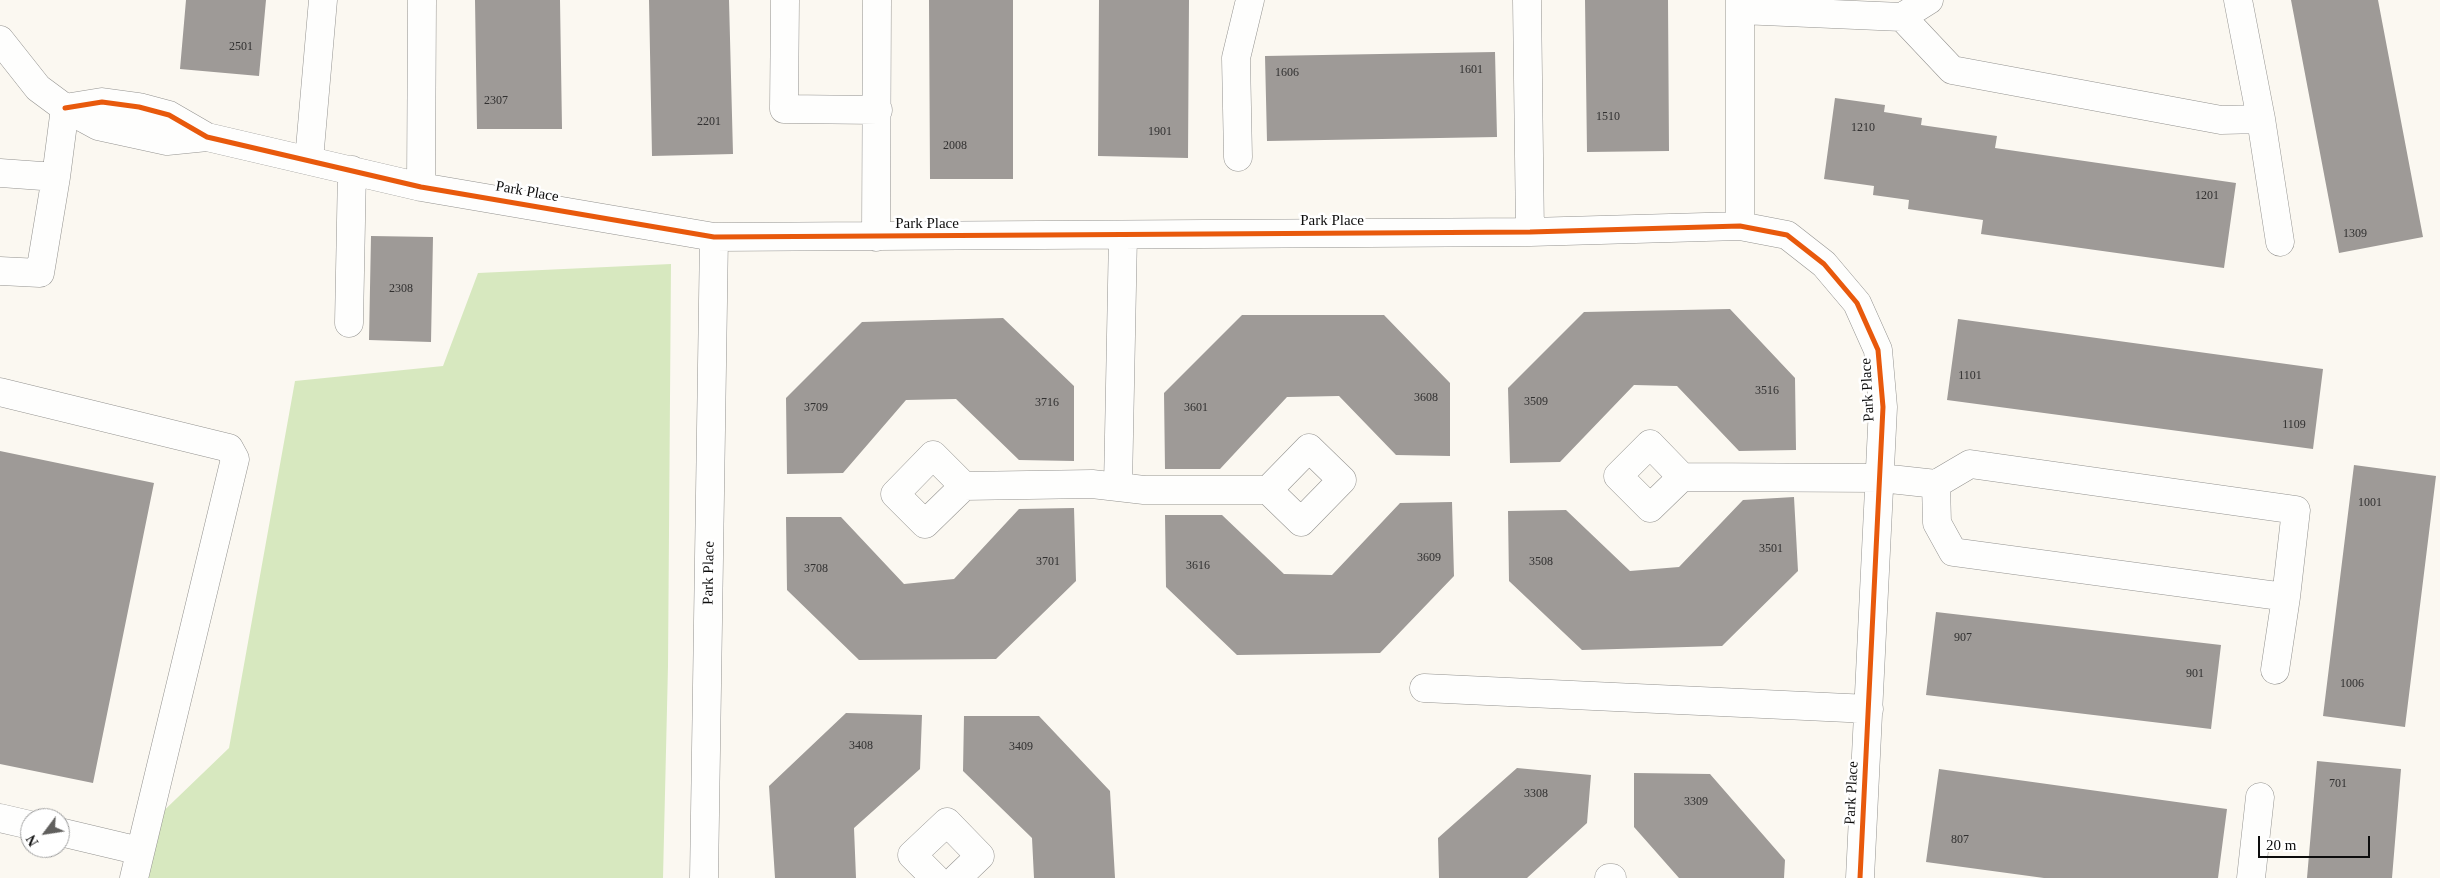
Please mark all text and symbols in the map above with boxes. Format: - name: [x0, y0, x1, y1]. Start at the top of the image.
- house number: 2501: [229, 40, 253, 54]
- house number: 1601: [1459, 63, 1483, 77]
- house number: 1606: [1275, 66, 1299, 80]
- house number: 2307: [484, 94, 508, 108]
- house number: 1510: [1596, 110, 1620, 124]
- house number: 2201: [697, 115, 721, 129]
- house number: 1210: [1851, 121, 1875, 135]
- house number: 1901: [1148, 125, 1172, 139]
- house number: 2008: [943, 139, 967, 153]
- street label: Park Place: [494, 178, 560, 206]
- house number: 1201: [2195, 189, 2219, 203]
- street label: Park Place: [1300, 212, 1364, 230]
- street label: Park Place: [895, 215, 959, 233]
- house number: 1309: [2343, 227, 2367, 241]
- house number: 2308: [389, 282, 413, 296]
- street label: Park Place: [1857, 358, 1879, 422]
- house number: 1101: [1958, 369, 1982, 383]
- house number: 3516: [1755, 384, 1779, 398]
- house number: 3608: [1414, 391, 1438, 405]
- house number: 3509: [1524, 395, 1548, 409]
- house number: 3716: [1035, 396, 1059, 410]
- house number: 3709: [804, 401, 828, 415]
- house number: 3601: [1184, 401, 1208, 415]
- house number: 1109: [2282, 418, 2306, 432]
- house number: 1001: [2358, 496, 2382, 510]
- street label: Park Place: [699, 541, 719, 605]
- house number: 3501: [1759, 542, 1783, 556]
- house number: 3609: [1417, 551, 1441, 565]
- house number: 3701: [1036, 555, 1060, 569]
- house number: 3508: [1529, 555, 1553, 569]
- house number: 3616: [1186, 559, 1210, 573]
- house number: 3708: [804, 562, 828, 576]
- house number: 907: [1954, 631, 1972, 645]
- house number: 901: [2186, 667, 2204, 681]
- house number: 1006: [2340, 677, 2364, 691]
- house number: 3408: [849, 739, 873, 753]
- house number: 3409: [1009, 740, 1033, 754]
- street label: Park Place: [1841, 761, 1863, 825]
- house number: 701: [2329, 777, 2347, 791]
- house number: 3308: [1524, 787, 1548, 801]
- house number: 3309: [1684, 795, 1708, 809]
- north arrow: [20, 808, 70, 858]
- scale bar: [2260, 826, 2372, 858]
- text: N: [24, 832, 42, 849]
- house number: 807: [1951, 833, 1969, 847]
- text: 20 m: [2266, 837, 2296, 853]

